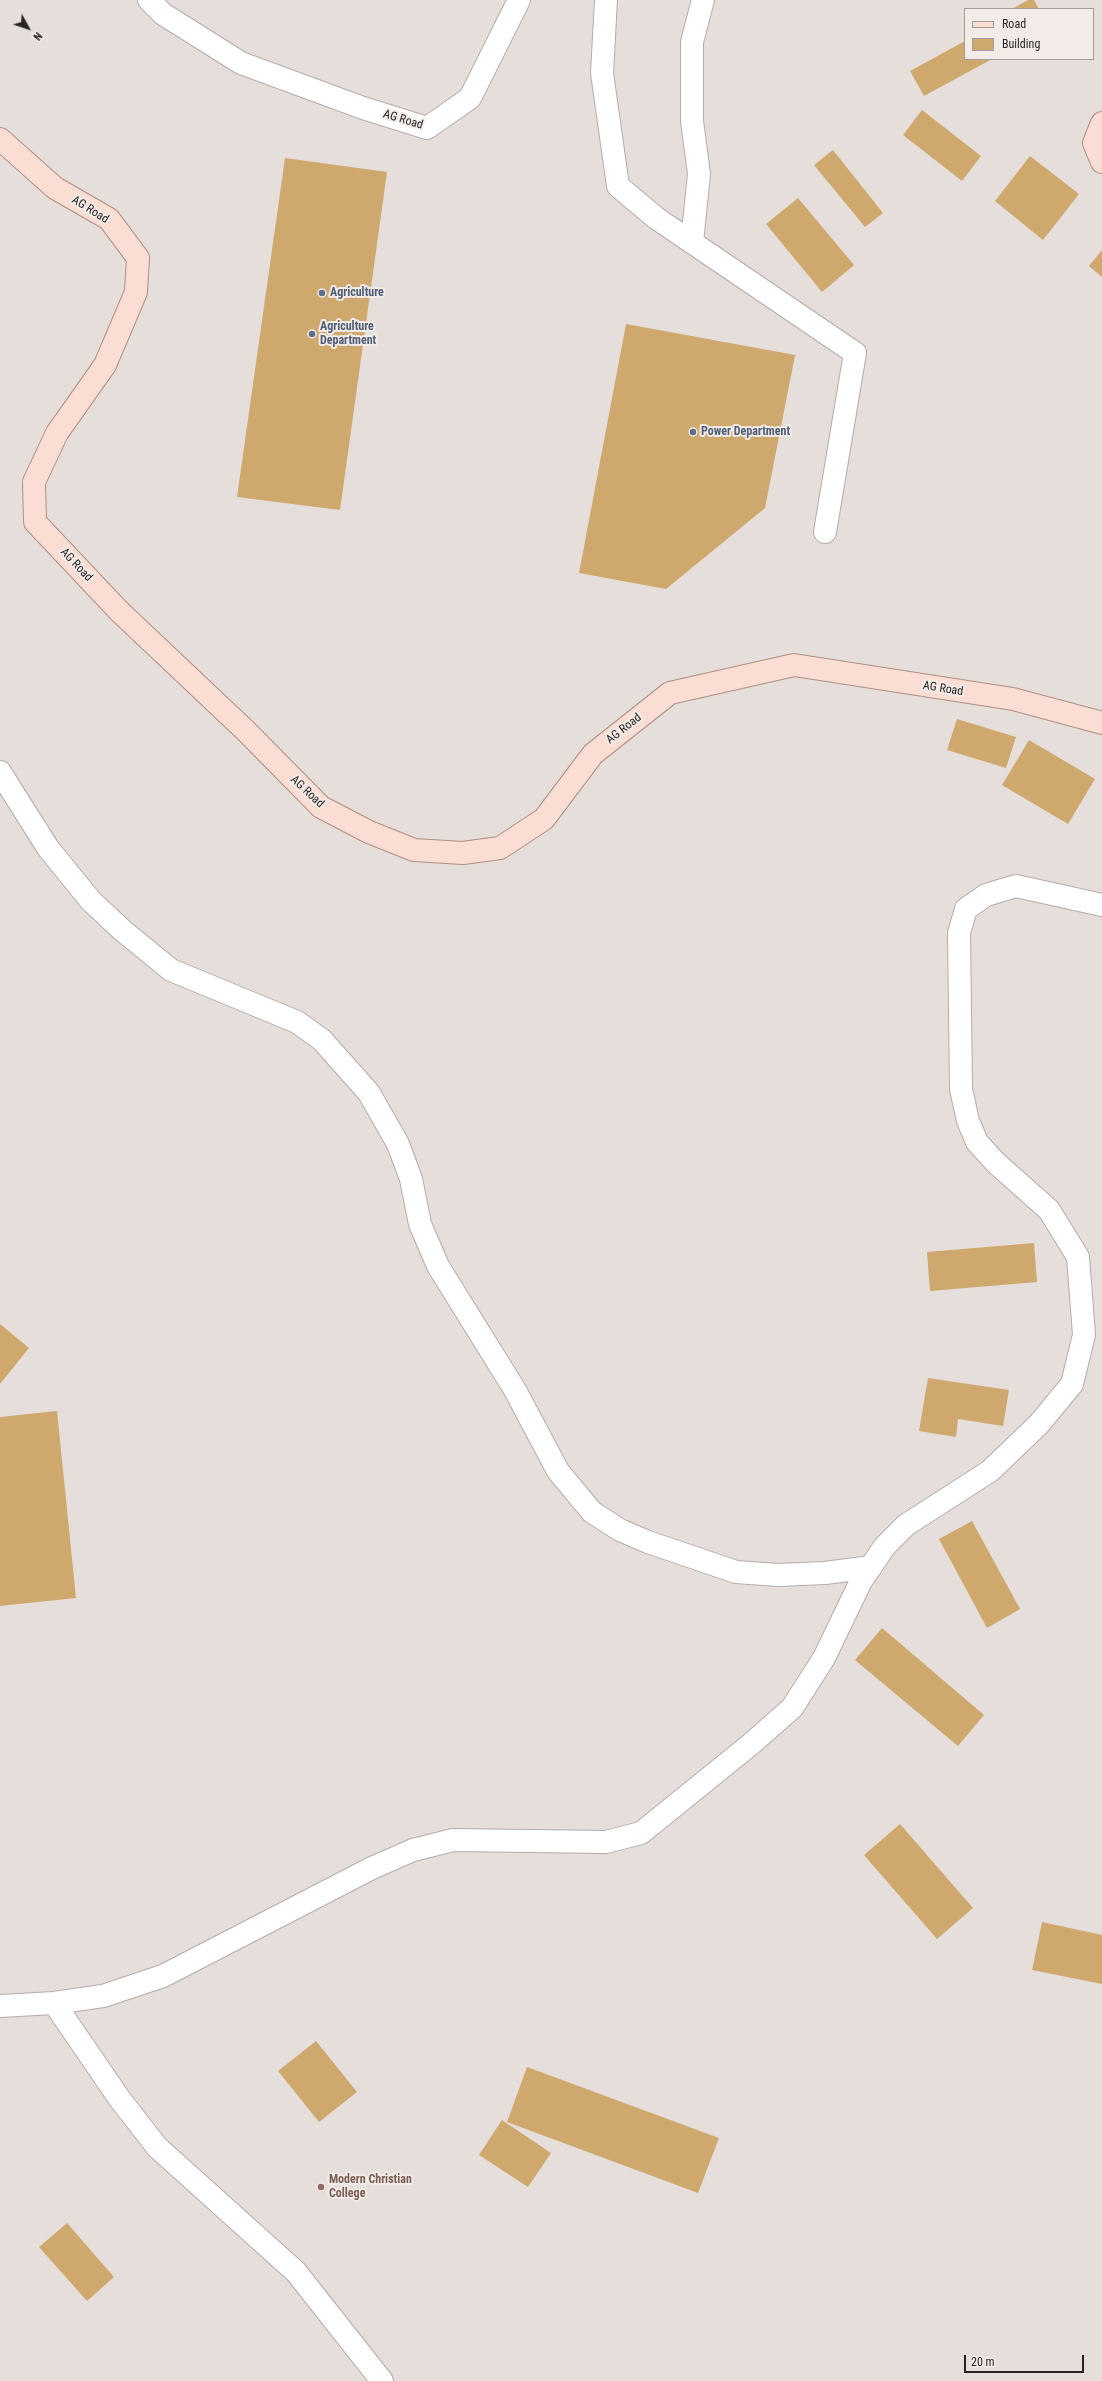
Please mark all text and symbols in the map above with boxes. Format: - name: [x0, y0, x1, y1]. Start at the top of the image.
- north arrow: [8, 8, 48, 48]
- legend: [964, 8, 1094, 60]
- text: Road: [1002, 17, 1026, 31]
- text: N: [30, 29, 45, 43]
- text: Building: [1002, 37, 1040, 51]
- street label: AG Road: [381, 107, 425, 133]
- street label: AG Road: [69, 193, 111, 227]
- place label: Agriculture: [330, 286, 384, 300]
- marker: Agriculture: [317, 288, 327, 298]
- place label: Agriculture Department: [320, 320, 376, 348]
- marker: Agriculture Department: [307, 329, 317, 339]
- place label: Power Department: [701, 425, 790, 439]
- marker: Power Department: [688, 427, 698, 437]
- street label: AG Road: [57, 545, 95, 585]
- street label: AG Road: [922, 679, 964, 699]
- street label: AG Road: [603, 711, 645, 747]
- street label: AG Road: [287, 773, 327, 811]
- place label: Modern Christian College: [329, 2173, 412, 2201]
- marker: Modern Christian College: [316, 2182, 326, 2192]
- scale bar: [966, 2347, 1086, 2373]
- text: 20 m: [971, 2355, 995, 2369]

